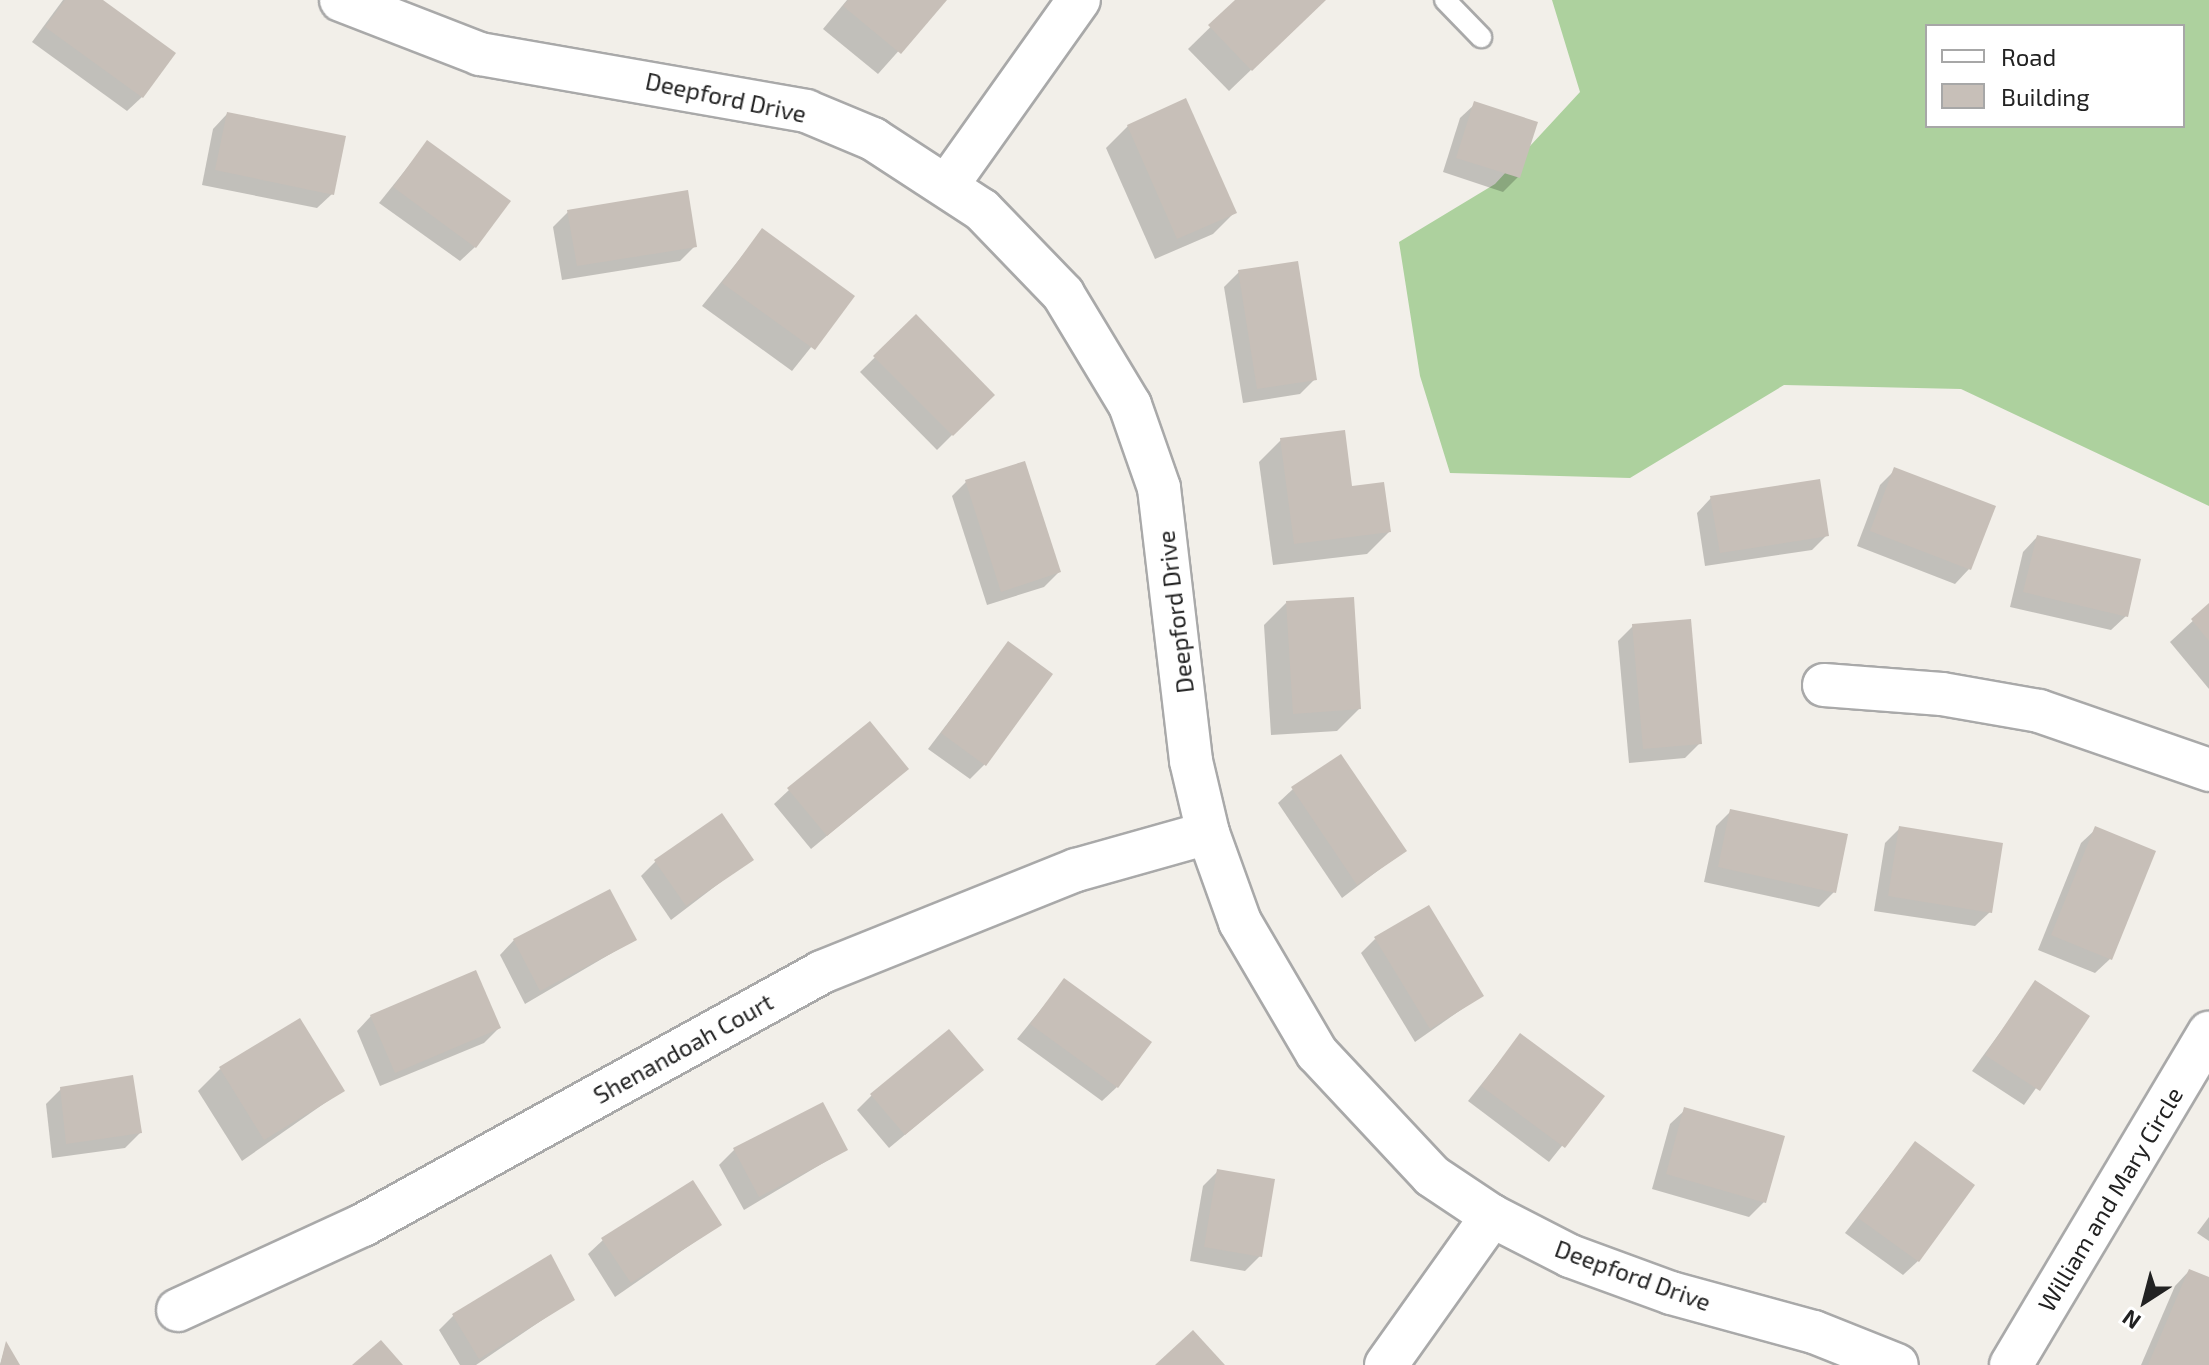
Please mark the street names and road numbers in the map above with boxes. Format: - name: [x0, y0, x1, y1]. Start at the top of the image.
- street label: Deepford Drive: [643, 66, 809, 128]
- street label: Deepford Drive: [1151, 529, 1199, 695]
- street label: Shenandoah Court: [588, 987, 778, 1109]
- street label: William and Mary Circle: [2031, 1081, 2189, 1317]
- street label: Deepford Drive: [1551, 1233, 1715, 1317]

